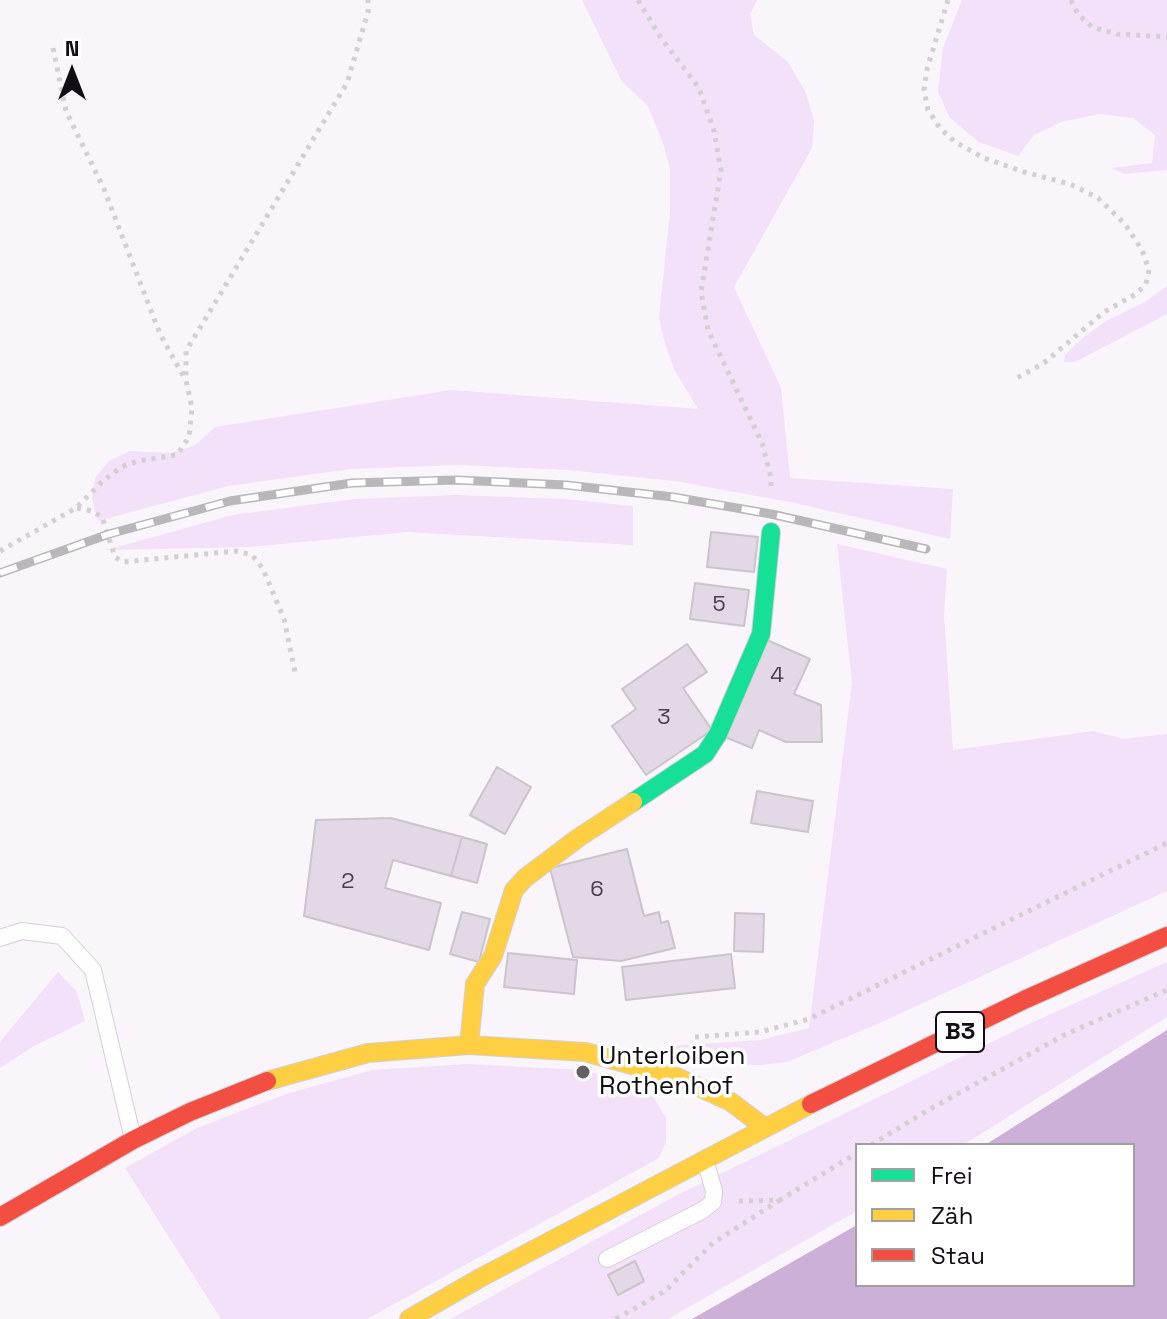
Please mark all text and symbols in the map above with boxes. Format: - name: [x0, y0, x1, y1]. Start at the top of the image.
- north arrow: [32, 32, 112, 112]
- text: N: [65, 34, 79, 62]
- house number: 5: [712, 592, 726, 618]
- house number: 4: [770, 663, 784, 689]
- house number: 3: [657, 705, 671, 731]
- house number: 2: [341, 869, 355, 895]
- house number: 6: [590, 877, 604, 903]
- road number: B3: [936, 1012, 984, 1052]
- place label: Unterloiben Rothenhof: [599, 1041, 745, 1102]
- marker: Unterloiben Rothenhof: [574, 1063, 592, 1081]
- legend: [855, 1143, 1135, 1287]
- text: Frei: [931, 1160, 973, 1191]
- text: Zäh: [931, 1200, 973, 1231]
- text: Stau: [931, 1240, 985, 1271]

